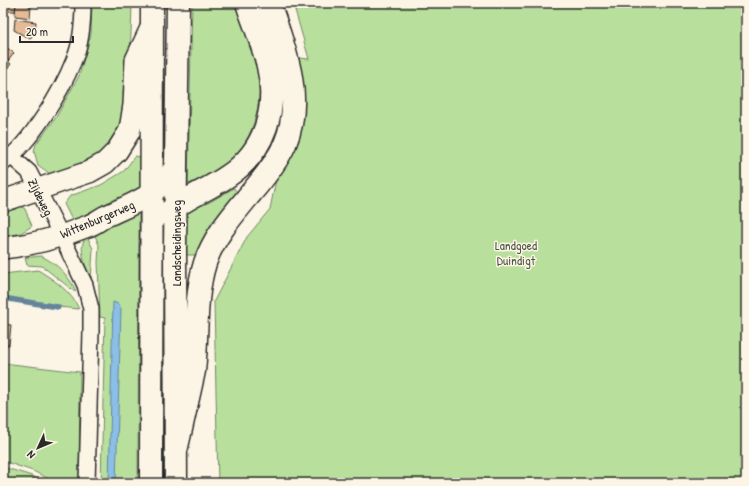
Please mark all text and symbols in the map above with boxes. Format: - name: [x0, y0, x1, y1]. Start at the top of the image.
- scale bar: [20, 18, 73, 44]
- text: 20 m: [26, 23, 48, 40]
- street label: Zijdeweg: [24, 175, 58, 219]
- street label: Wittenburgerweg: [57, 195, 137, 243]
- street label: Landscheidingsweg: [167, 200, 185, 286]
- park label: Landgoed Duindigt: [495, 236, 537, 269]
- north arrow: [18, 428, 58, 468]
- text: N: [24, 448, 38, 462]

